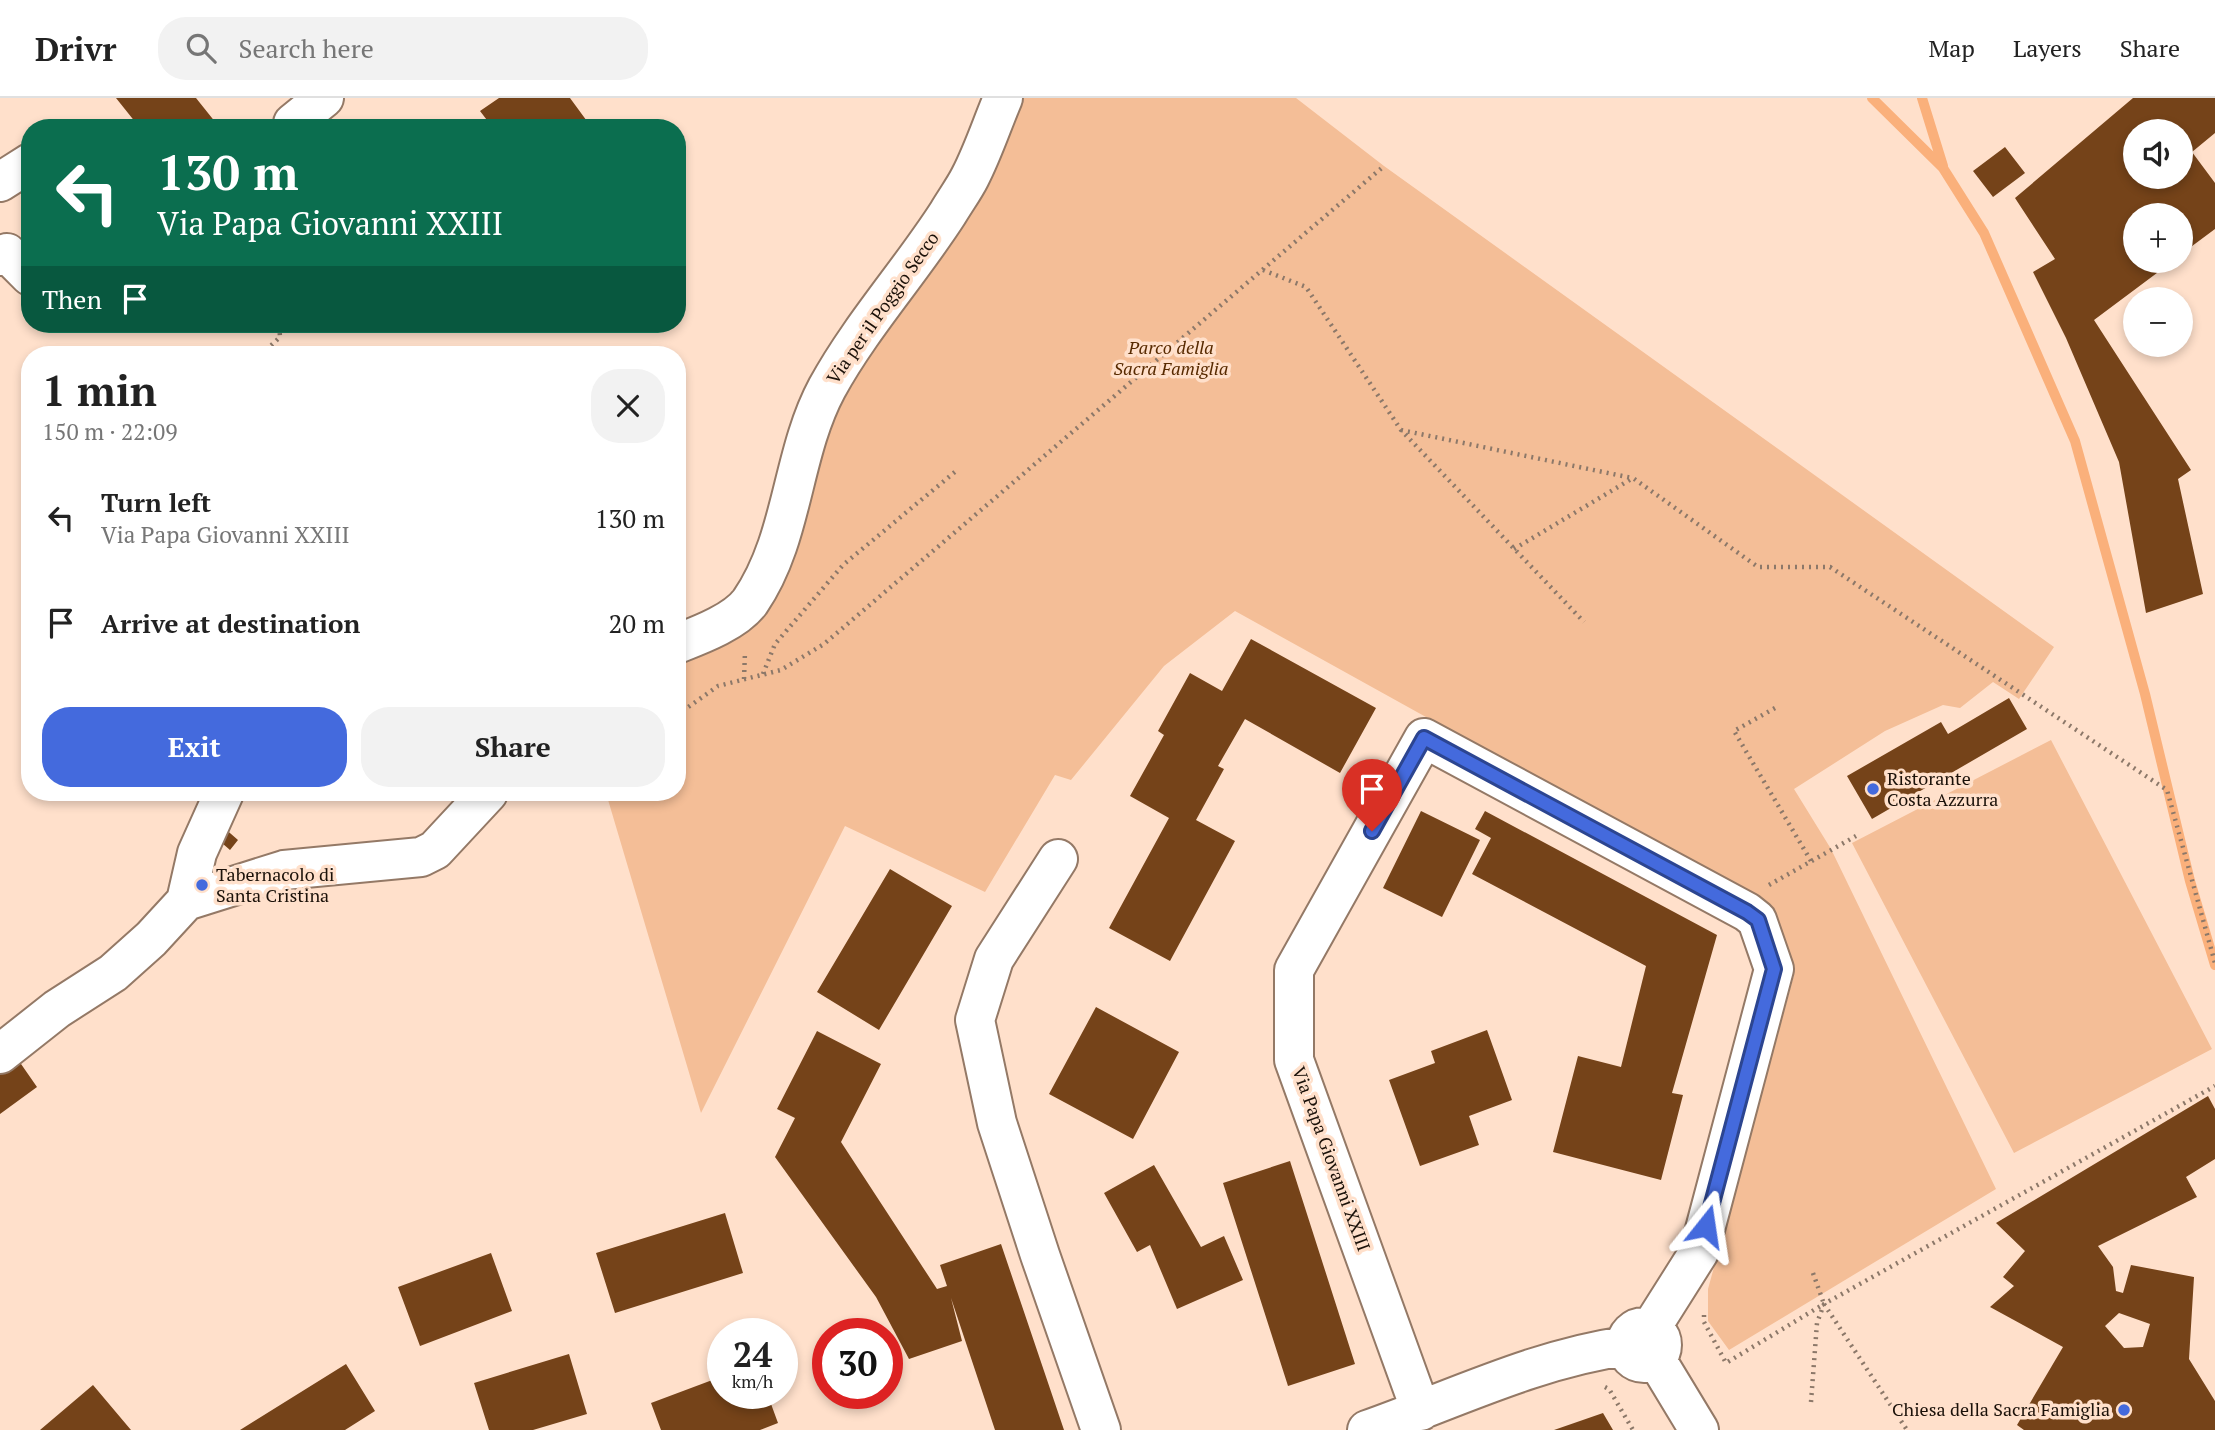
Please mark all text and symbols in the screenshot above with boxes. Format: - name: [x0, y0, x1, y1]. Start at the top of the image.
- search box: [158, 17, 648, 80]
- text: Drivr: [35, 27, 116, 70]
- icon: search: [182, 29, 220, 67]
- text: Search here: [238, 31, 374, 65]
- text: Map: [1928, 32, 1975, 64]
- text: Layers: [2013, 32, 2082, 64]
- text: Share: [2120, 32, 2180, 64]
- map controls: [2123, 119, 2193, 357]
- button: sound: [2123, 119, 2193, 189]
- text: 130 m: [157, 139, 299, 204]
- icon: left: [42, 147, 133, 238]
- text: Via Papa Giovanni XXIII: [157, 202, 503, 244]
- button: +: [2123, 203, 2193, 273]
- street label: Via per il Poggio Secco: [821, 227, 944, 388]
- icon: arrive: [116, 280, 154, 318]
- text: Then: [42, 282, 102, 316]
- button: −: [2123, 287, 2193, 357]
- park label: Parco della Sacra Famiglia: [1114, 335, 1228, 380]
- text: 1 min: [42, 362, 157, 418]
- button: close: [591, 369, 665, 443]
- text: 150 m · 22:09: [42, 416, 177, 447]
- text: Turn left: [101, 485, 211, 519]
- icon: left: [42, 499, 80, 537]
- text: 130 m: [595, 501, 665, 535]
- text: Via Papa Giovanni XXIII: [101, 519, 350, 550]
- icon: arrive: [42, 604, 80, 642]
- text: Arrive at destination: [101, 606, 360, 640]
- text: 20 m: [609, 606, 665, 640]
- button: Exit: [42, 707, 347, 787]
- button: Share: [361, 707, 665, 787]
- pin: [1342, 759, 1402, 831]
- place label: Ristorante Costa Azzurra: [1887, 766, 1998, 811]
- icon: arrive: [1353, 770, 1391, 808]
- marker: Ristorante Costa Azzurra: [1865, 781, 1881, 797]
- place label: Tabernacolo di Santa Cristina: [216, 862, 334, 907]
- marker: Tabernacolo di Santa Cristina: [194, 877, 210, 893]
- street label: Via Papa Giovanni XXIII: [1287, 1063, 1376, 1254]
- position arrow: [1669, 1189, 1743, 1263]
- speed limit sign: 30: [812, 1318, 903, 1409]
- text: 24: [733, 1331, 772, 1377]
- text: km/h: [732, 1369, 773, 1393]
- place label: Chiesa della Sacra Famiglia: [1892, 1397, 2110, 1421]
- marker: Chiesa della Sacra Famiglia: [2116, 1402, 2132, 1418]

